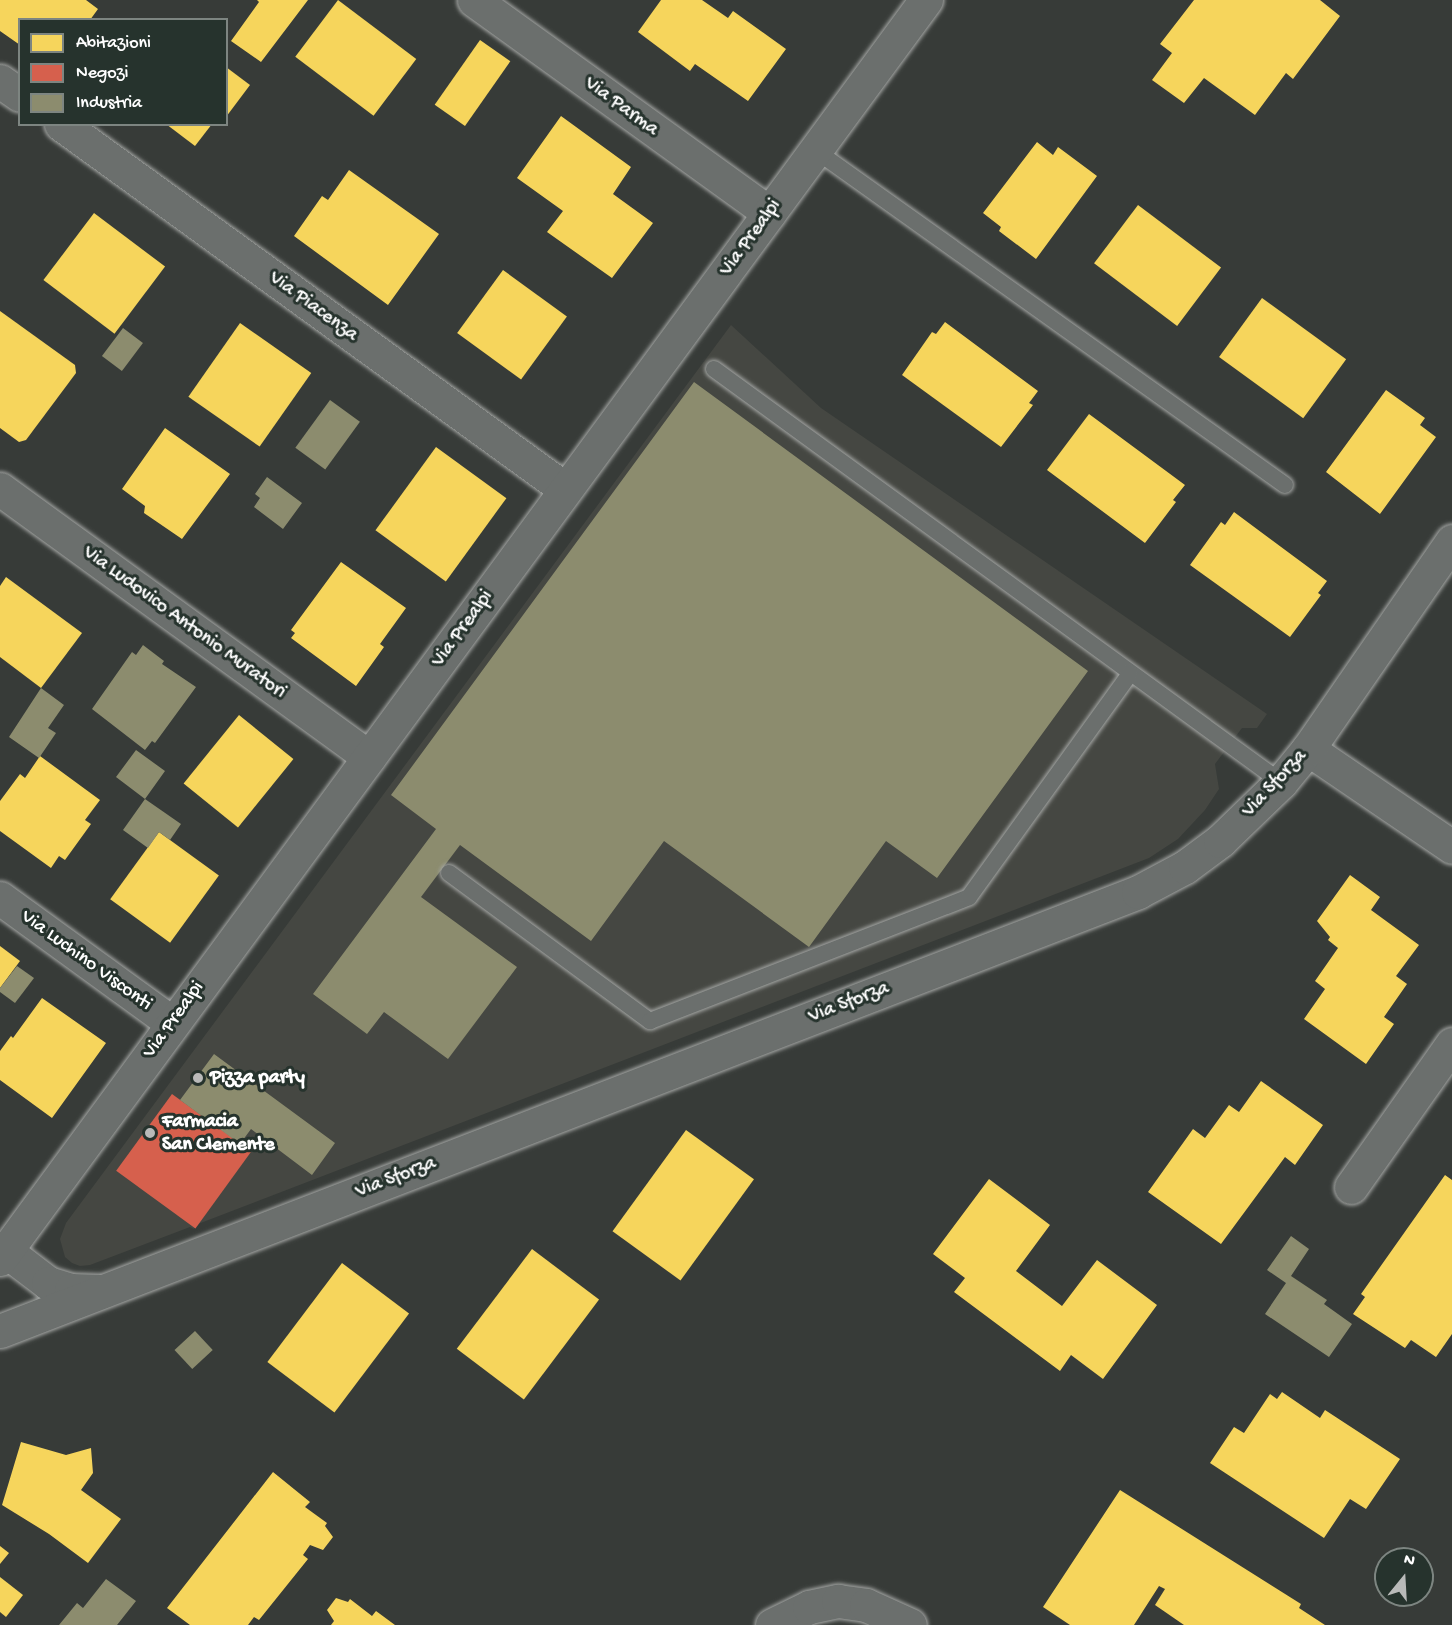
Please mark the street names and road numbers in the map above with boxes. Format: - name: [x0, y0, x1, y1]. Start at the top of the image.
- street label: Via Parma: [579, 72, 663, 142]
- street label: Via Prealpi: [715, 195, 787, 281]
- street label: Via Piacenza: [264, 267, 362, 347]
- street label: Via Ludovico Antonio Muratori: [78, 541, 290, 705]
- street label: Via Prealpi: [427, 586, 499, 672]
- street label: Via Sforza: [1238, 745, 1312, 823]
- street label: Via Luchino Visconti: [16, 905, 156, 1017]
- street label: Via Prealpi: [138, 977, 210, 1063]
- street label: Via Sforza: [805, 977, 893, 1029]
- street label: Via Sforza: [352, 1152, 440, 1204]

